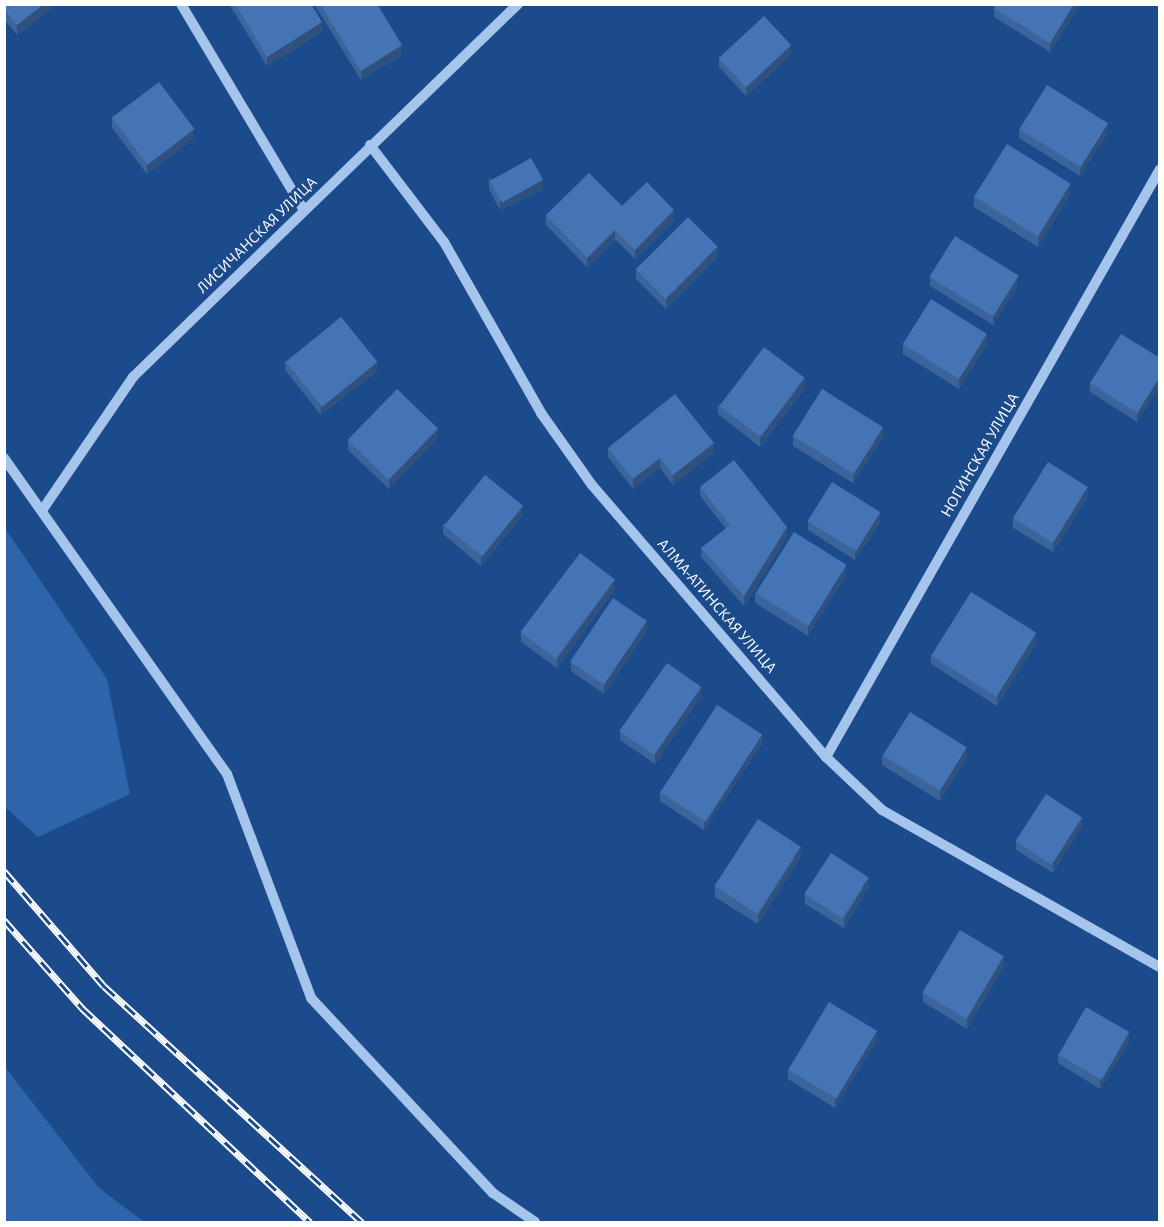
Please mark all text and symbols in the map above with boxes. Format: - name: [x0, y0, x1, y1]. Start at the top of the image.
- street label: ЛИСИЧАНСКАЯ УЛИЦА: [193, 173, 321, 297]
- street label: НОГИНСКАЯ УЛИЦА: [937, 389, 1023, 521]
- street label: АЛМА-АТИНСКАЯ УЛИЦА: [653, 535, 781, 677]

